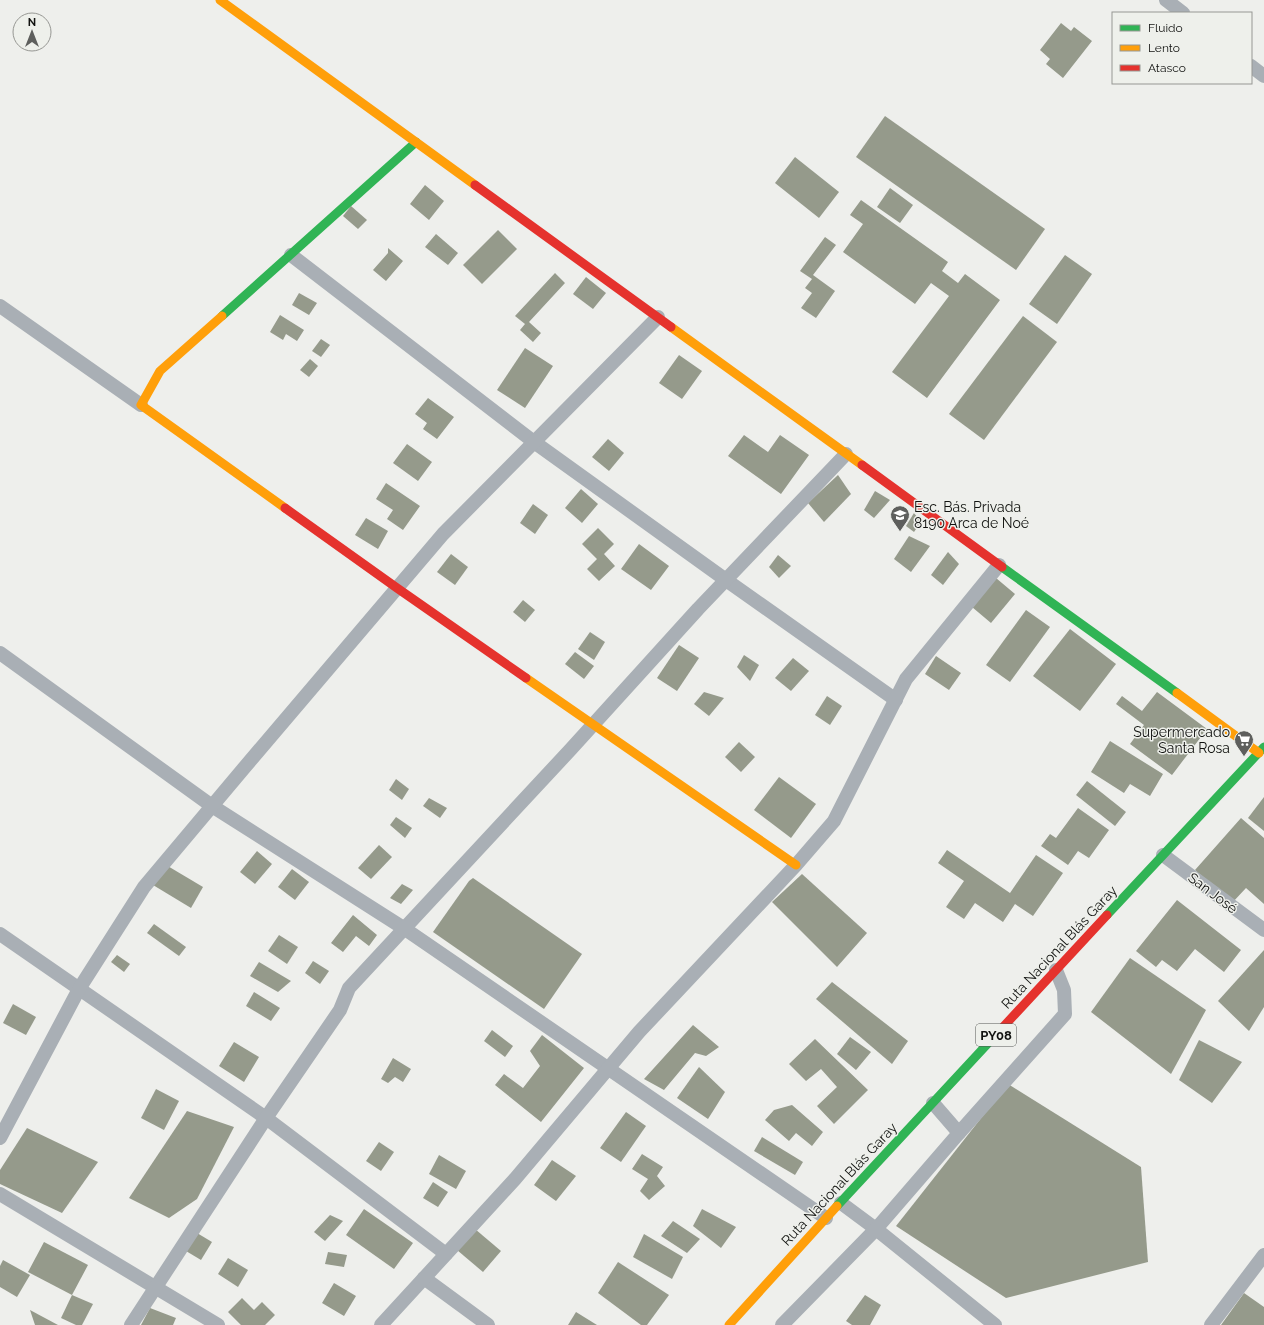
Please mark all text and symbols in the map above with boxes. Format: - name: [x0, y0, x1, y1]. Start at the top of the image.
- north arrow: [12, 12, 52, 52]
- legend: [1112, 12, 1252, 84]
- text: N: [28, 16, 36, 29]
- text: Fluido: [1148, 21, 1183, 35]
- text: Lento: [1148, 41, 1180, 55]
- text: Atasco: [1148, 61, 1186, 75]
- place label: Esc. Bás. Privada 8190 Arca de Noé: [914, 499, 1029, 531]
- school or university icon: Esc. Bás. Privada 8190 Arca de Noé: [889, 504, 911, 532]
- place label: Supermercado Santa Rosa: [1133, 724, 1230, 756]
- supermarket icon: Supermercado Santa Rosa: [1233, 729, 1255, 757]
- street label: San José: [1185, 869, 1241, 917]
- street label: Ruta Nacional Blás Garay: [998, 882, 1120, 1012]
- road number: PY08: [976, 1024, 1016, 1046]
- street label: Ruta Nacional Blás Garay: [778, 1119, 900, 1249]

